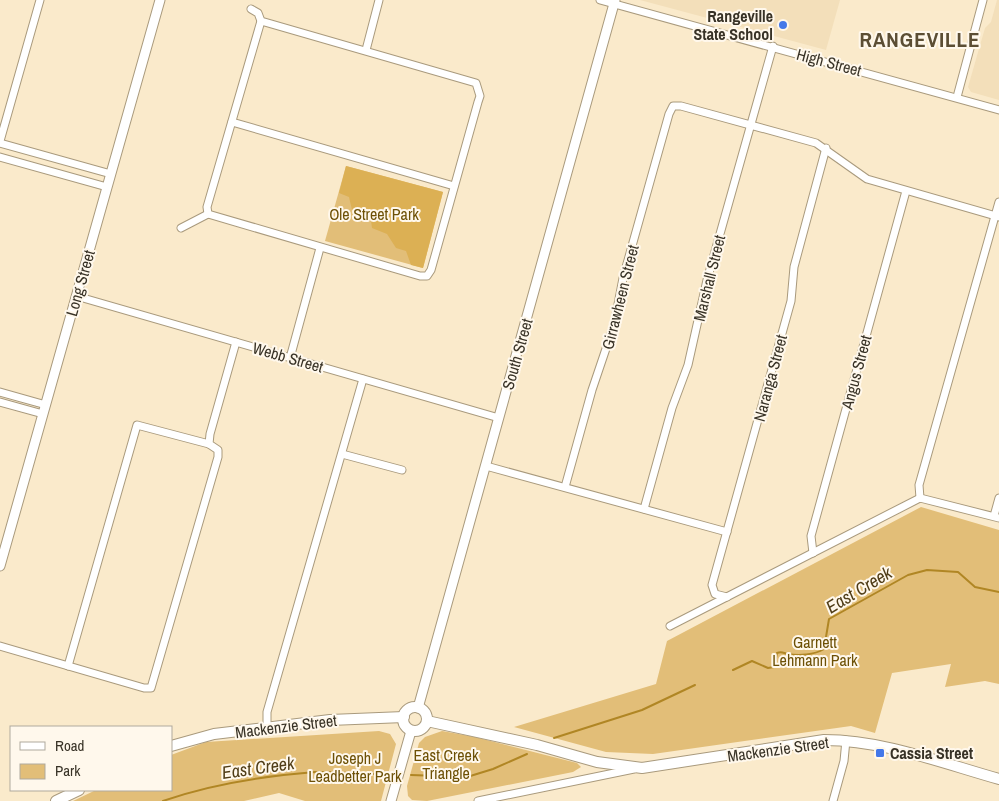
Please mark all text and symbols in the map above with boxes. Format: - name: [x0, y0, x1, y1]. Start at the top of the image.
- place label: Rangeville State School: [694, 5, 773, 45]
- marker: Rangeville State School: [777, 19, 789, 31]
- district label: RANGEVILLE: [860, 25, 981, 54]
- street label: High Street: [794, 43, 864, 81]
- park label: Ole Street Park: [329, 203, 419, 225]
- street label: Marshall Street: [688, 232, 730, 323]
- street label: Girrawheen Street: [596, 242, 644, 352]
- street label: Long Street: [60, 247, 100, 319]
- street label: South Street: [496, 316, 538, 392]
- street label: Naranga Street: [748, 332, 792, 424]
- street label: Angus Street: [835, 332, 877, 412]
- street label: Webb Street: [250, 336, 326, 378]
- water label: East Creek: [821, 560, 897, 619]
- park label: Garnett Lehmann Park: [772, 631, 858, 671]
- street label: Mackenzie Street: [234, 709, 338, 743]
- legend: [10, 726, 172, 791]
- street label: Mackenzie Street: [726, 731, 830, 767]
- text: Road: [55, 735, 84, 756]
- place label: Cassia Street: [890, 742, 974, 764]
- park label: East Creek Triangle: [414, 744, 479, 784]
- park label: Joseph J Leadbetter Park: [308, 747, 402, 787]
- marker: Cassia Street: [874, 747, 886, 759]
- water label: East Creek: [220, 750, 296, 785]
- text: Park: [55, 760, 81, 781]

